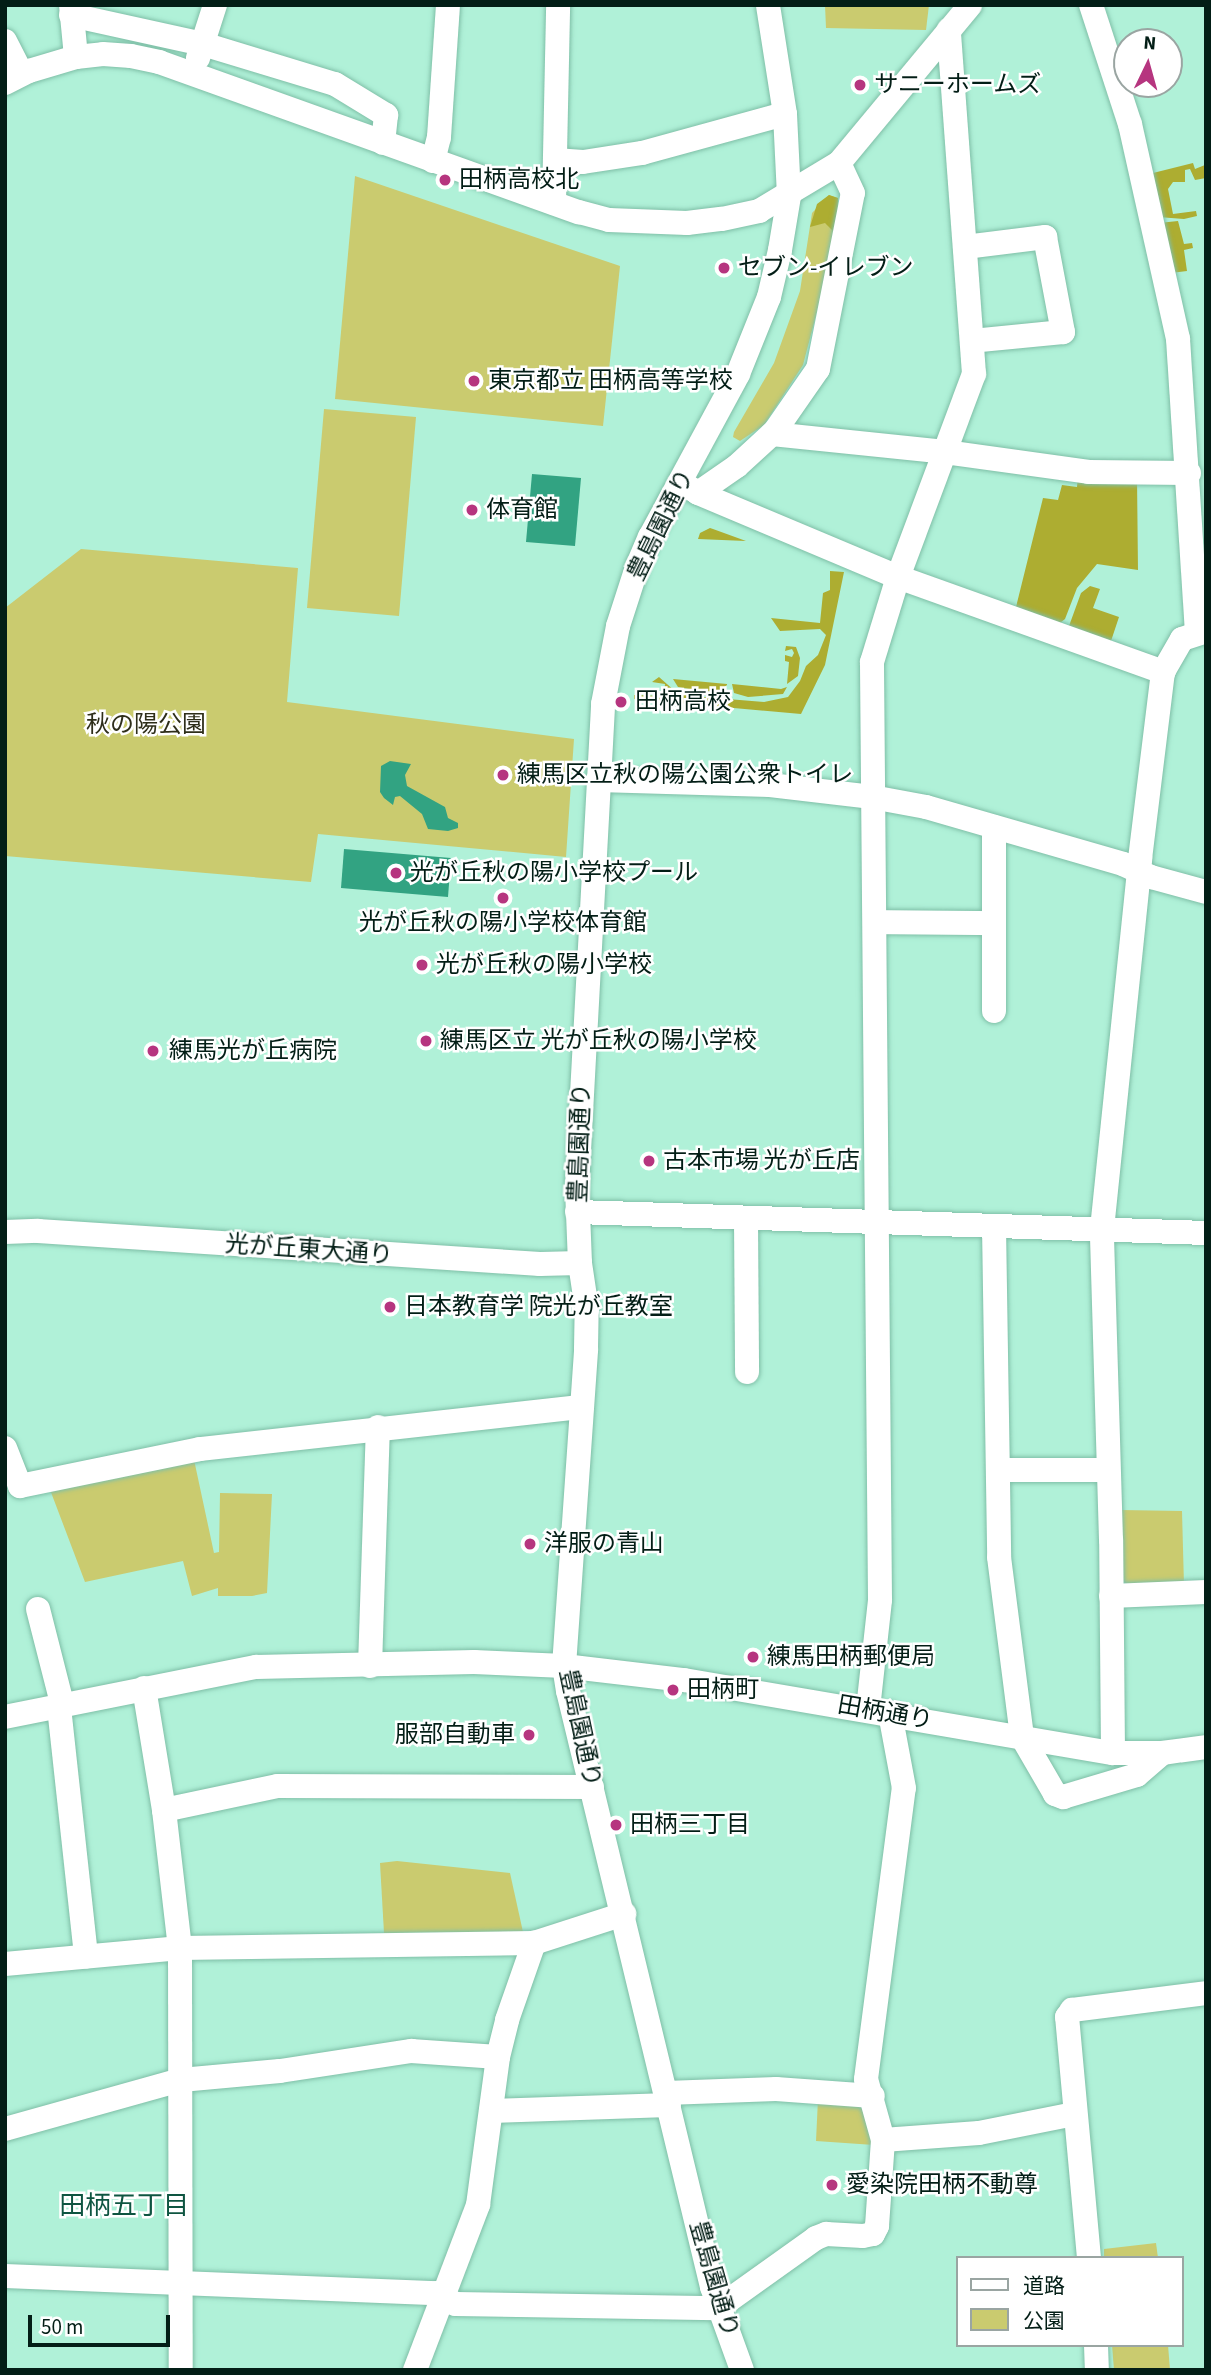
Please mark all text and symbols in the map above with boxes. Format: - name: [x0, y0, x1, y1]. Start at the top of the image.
- north arrow: [1113, 28, 1183, 98]
- text: N: [1142, 30, 1157, 58]
- place label: サニーホームズ: [874, 71, 1042, 99]
- marker: サニーホームズ: [852, 77, 868, 93]
- place label: 田柄高校北: [459, 166, 579, 194]
- marker: 田柄高校北: [437, 172, 453, 188]
- place label: セブン-イレブン: [738, 254, 913, 282]
- marker: セブン-イレブン: [716, 260, 732, 276]
- place label: 東京都立 田柄高等学校: [488, 367, 733, 395]
- marker: 東京都立 田柄高等学校: [466, 373, 482, 389]
- street label: 豊島園通り: [622, 465, 700, 585]
- place label: 体育館: [486, 496, 558, 524]
- marker: 体育館: [464, 502, 480, 518]
- place label: 田柄高校: [635, 688, 731, 716]
- marker: 田柄高校: [613, 694, 629, 710]
- park label: 秋の陽公園: [86, 711, 206, 739]
- place label: 練馬区立秋の陽公園公衆トイレ: [517, 761, 853, 789]
- marker: 練馬区立秋の陽公園公衆トイレ: [495, 767, 511, 783]
- place label: 光が丘秋の陽小学校プール: [410, 859, 698, 887]
- marker: 光が丘秋の陽小学校プール: [388, 865, 404, 881]
- marker: 光が丘秋の陽小学校体育館: [495, 890, 511, 906]
- place label: 光が丘秋の陽小学校体育館: [359, 909, 647, 937]
- place label: 光が丘秋の陽小学校: [436, 951, 652, 979]
- marker: 光が丘秋の陽小学校: [414, 957, 430, 973]
- place label: 練馬区立 光が丘秋の陽小学校: [440, 1027, 757, 1055]
- marker: 練馬区立 光が丘秋の陽小学校: [418, 1033, 434, 1049]
- place label: 練馬光が丘病院: [169, 1037, 337, 1065]
- marker: 練馬光が丘病院: [143, 1041, 163, 1061]
- street label: 豊島園通り: [564, 1083, 596, 1203]
- place label: 古本市場 光が丘店: [663, 1147, 860, 1175]
- marker: 古本市場 光が丘店: [641, 1153, 657, 1169]
- street label: 光が丘東大通り: [224, 1230, 394, 1270]
- place label: 日本教育学 院光が丘教室: [404, 1293, 673, 1321]
- marker: 日本教育学 院光が丘教室: [382, 1299, 398, 1315]
- place label: 洋服の青山: [544, 1530, 664, 1558]
- marker: 洋服の青山: [522, 1536, 538, 1552]
- place label: 練馬田柄郵便局: [767, 1643, 935, 1671]
- marker: 練馬田柄郵便局: [745, 1649, 761, 1665]
- street label: 豊島園通り: [553, 1666, 607, 1790]
- place label: 田柄町: [687, 1676, 759, 1704]
- marker: 田柄町: [665, 1682, 681, 1698]
- street label: 田柄通り: [835, 1690, 935, 1736]
- place label: 服部自動車: [395, 1721, 515, 1749]
- marker: 服部自動車: [521, 1727, 537, 1743]
- place label: 田柄三丁目: [630, 1811, 750, 1839]
- marker: 田柄三丁目: [608, 1817, 624, 1833]
- place label: 愛染院田柄不動尊: [846, 2171, 1038, 2199]
- marker: 愛染院田柄不動尊: [824, 2177, 840, 2193]
- district label: 田柄五丁目: [59, 2190, 189, 2222]
- street label: 豊島園通り: [684, 2217, 744, 2341]
- legend: [956, 2256, 1183, 2347]
- text: 道路: [1023, 2271, 1065, 2301]
- scale bar: [32, 2302, 173, 2346]
- text: 公園: [1023, 2306, 1065, 2336]
- text: 50 m: [41, 2312, 83, 2342]

